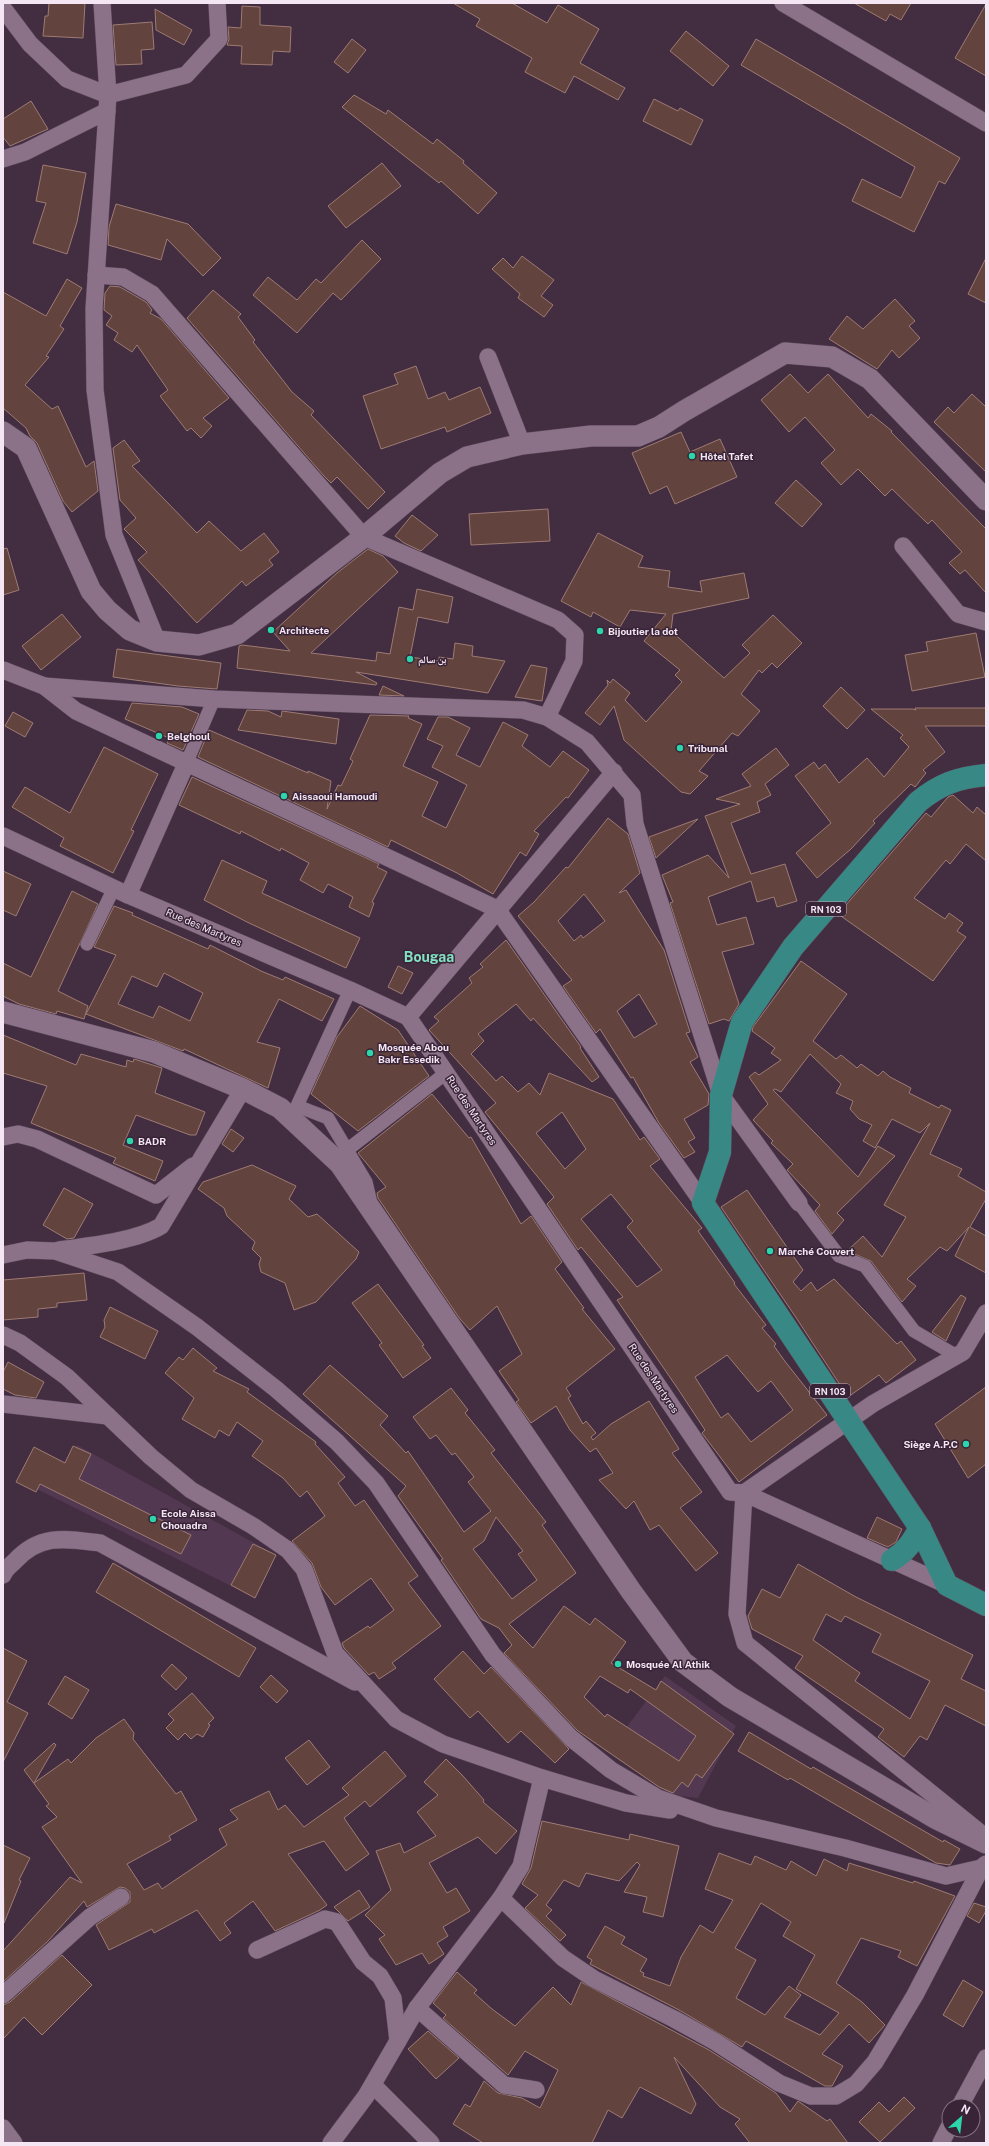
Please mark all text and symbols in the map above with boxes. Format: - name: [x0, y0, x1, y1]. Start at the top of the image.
- place label: Hôtel Tafet: [700, 450, 753, 462]
- marker: Hôtel Tafet: [687, 451, 697, 461]
- place label: Architecte: [279, 624, 329, 636]
- marker: Architecte: [266, 625, 276, 635]
- place label: Bijoutier la dot: [608, 625, 678, 637]
- marker: Bijoutier la dot: [595, 626, 605, 636]
- place label: بن سالم: [418, 653, 447, 667]
- marker: بن سالم: [405, 654, 415, 664]
- place label: Belghoul: [167, 730, 210, 742]
- marker: Belghoul: [154, 731, 164, 741]
- place label: Tribunal: [688, 742, 728, 754]
- marker: Tribunal: [675, 743, 685, 753]
- place label: Aissaoui Hamoudi: [292, 790, 378, 802]
- marker: Aissaoui Hamoudi: [279, 791, 289, 801]
- road number: RN 103: [806, 902, 846, 916]
- street label: Rue des Martyres: [164, 906, 244, 948]
- district label: Bougaa: [404, 949, 454, 965]
- place label: Mosquée Abou Bakr Essedik: [378, 1041, 449, 1065]
- marker: Mosquée Abou Bakr Essedik: [365, 1048, 375, 1058]
- street label: Rue des Martyres: [444, 1073, 500, 1147]
- place label: BADR: [138, 1135, 166, 1147]
- marker: BADR: [125, 1136, 135, 1146]
- place label: Marché Couvert: [778, 1245, 854, 1257]
- marker: Marché Couvert: [765, 1246, 775, 1256]
- street label: Rue des Martyres: [626, 1341, 682, 1415]
- road number: RN 103: [810, 1384, 850, 1398]
- place label: Siège A.P.C: [903, 1438, 958, 1450]
- marker: Siège A.P.C: [961, 1439, 971, 1449]
- place label: Ecole Aissa Chouadra: [161, 1507, 216, 1531]
- marker: Ecole Aissa Chouadra: [148, 1514, 158, 1524]
- place label: Mosquée Al Athik: [626, 1658, 710, 1670]
- marker: Mosquée Al Athik: [613, 1659, 623, 1669]
- north arrow: [941, 2098, 981, 2138]
- text: N: [959, 2102, 972, 2116]

